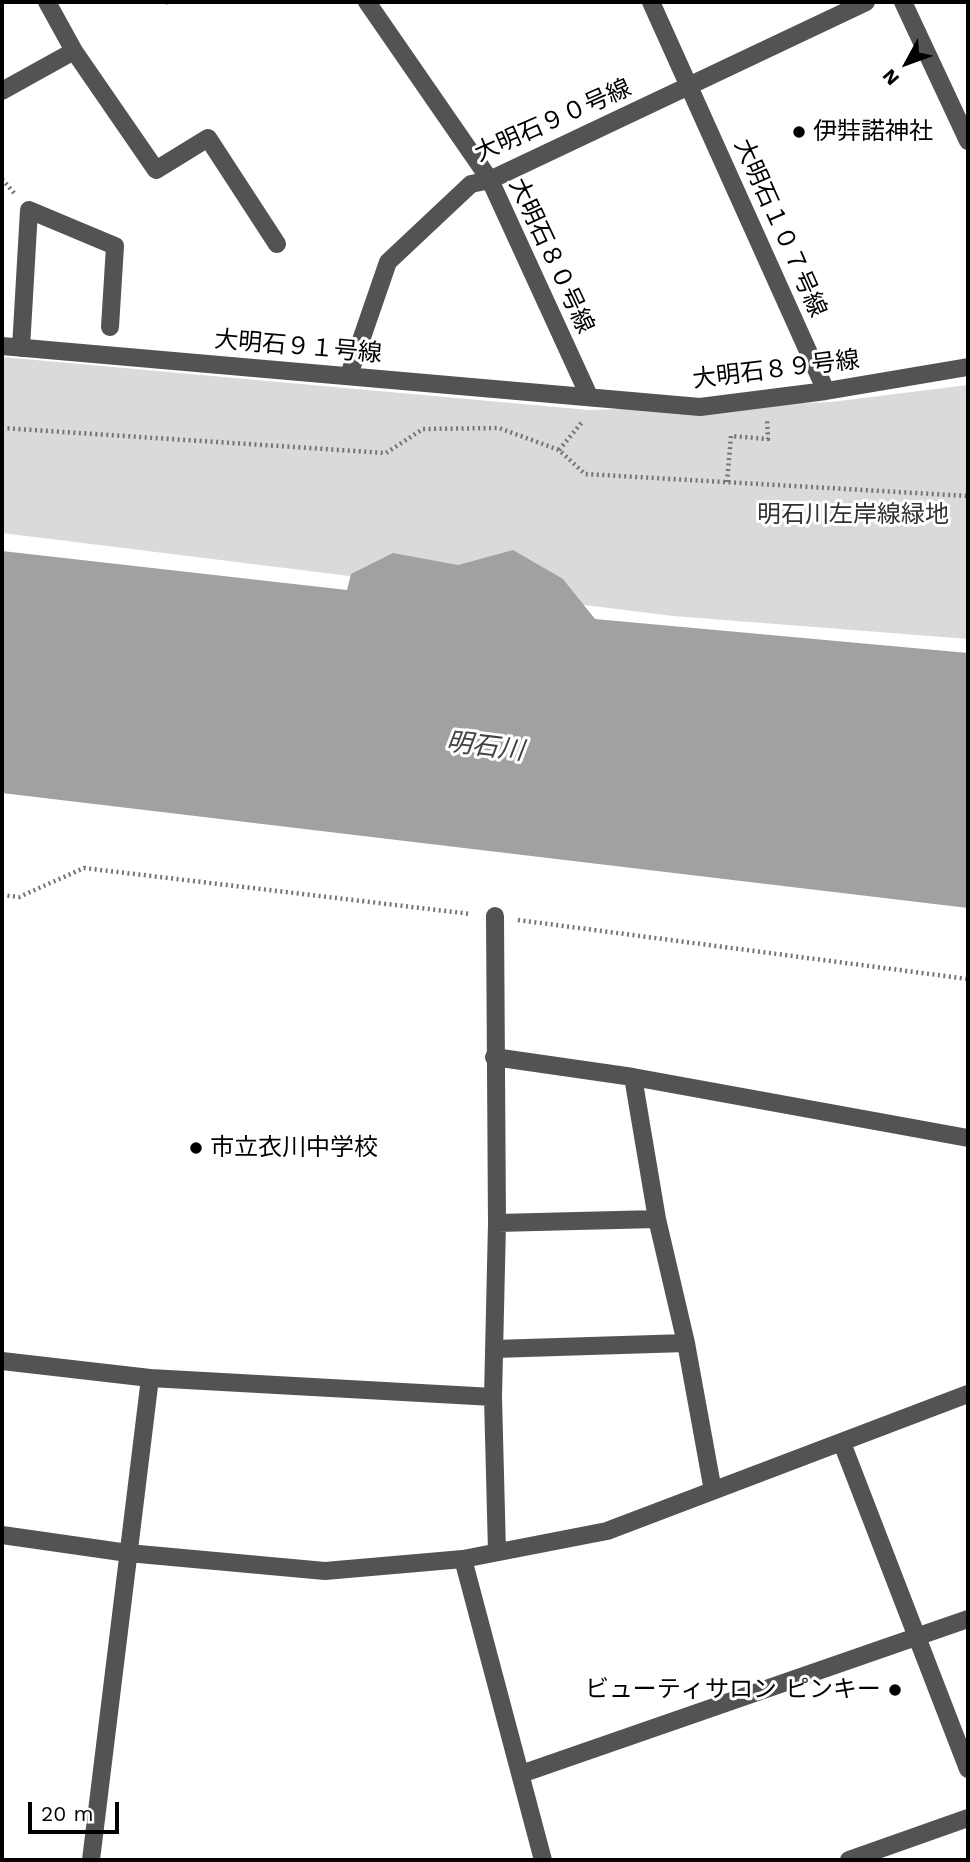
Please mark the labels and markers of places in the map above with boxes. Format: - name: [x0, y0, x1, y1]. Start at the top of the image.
- place label: 伊弉諾神社: [813, 118, 933, 146]
- marker: 伊弉諾神社: [791, 124, 807, 140]
- place label: 市立衣川中学校: [210, 1134, 378, 1162]
- marker: 市立衣川中学校: [188, 1140, 204, 1156]
- place label: ビューティサロン ピンキー: [585, 1676, 881, 1704]
- marker: ビューティサロン ピンキー: [887, 1682, 903, 1698]

